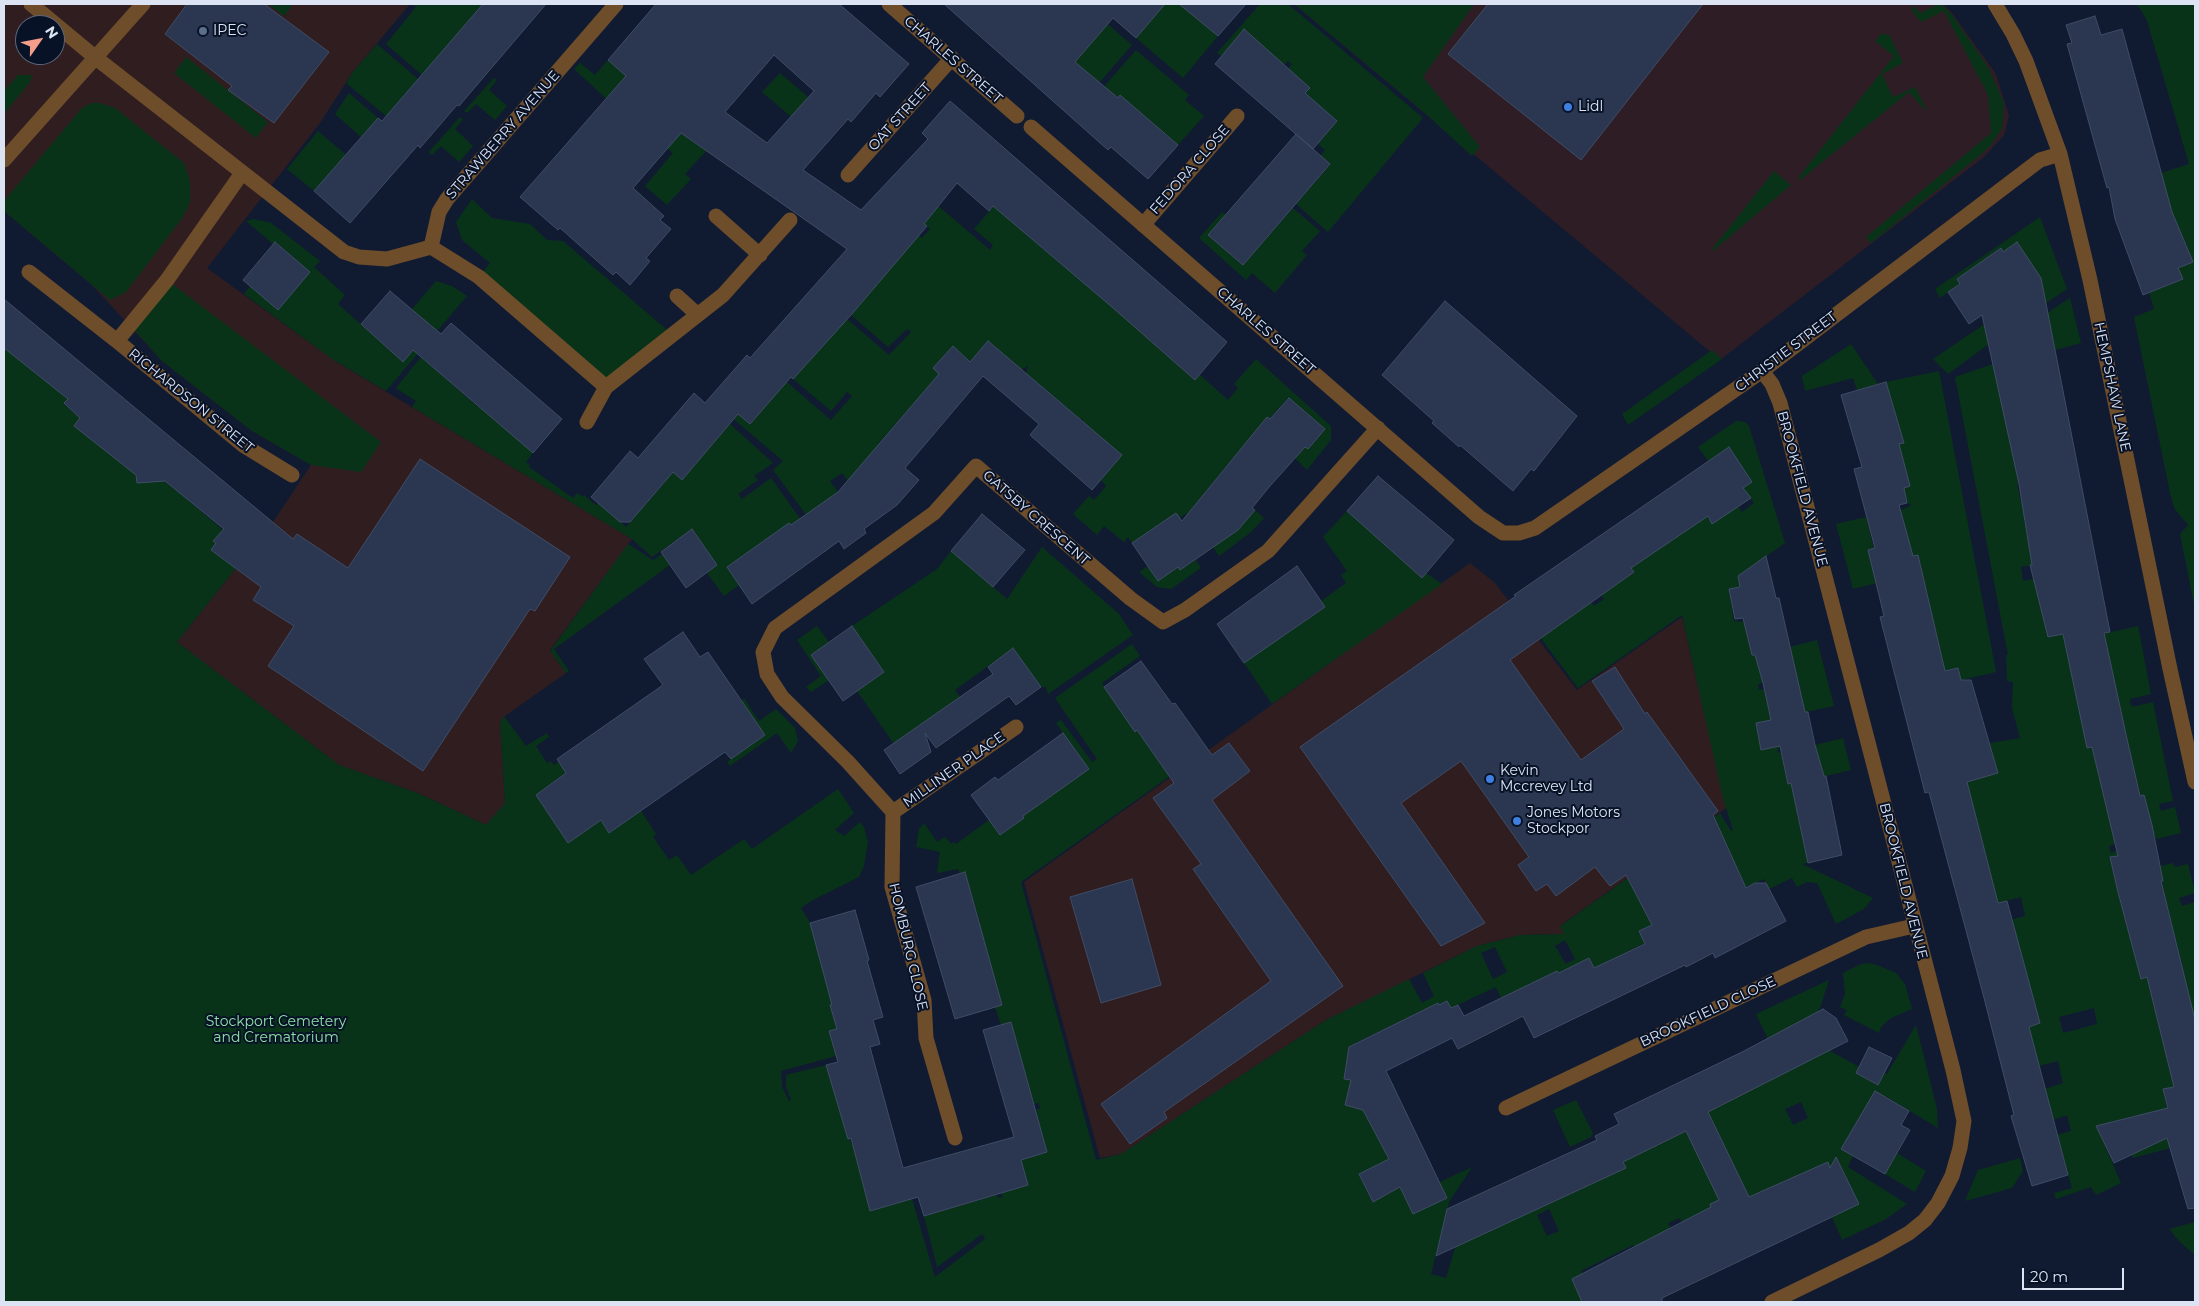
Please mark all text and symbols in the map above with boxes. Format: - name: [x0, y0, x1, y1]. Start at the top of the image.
- street label: CHARLES STREET: [900, 13, 1006, 107]
- north arrow: [15, 15, 65, 65]
- text: N: [41, 23, 62, 42]
- place label: IPEC: [213, 23, 246, 39]
- marker: IPEC: [197, 25, 209, 37]
- street label: STRAWBERRY AVENUE: [443, 67, 563, 203]
- street label: OAT STREET: [865, 79, 935, 155]
- place label: Lidl: [1578, 99, 1603, 115]
- marker: Lidl: [1562, 101, 1574, 113]
- street label: FEDORA CLOSE: [1147, 122, 1233, 218]
- street label: CHARLES STREET: [1213, 284, 1319, 378]
- street label: CHRISTIE STREET: [1732, 308, 1840, 396]
- street label: HEMPSHAW LANE: [2090, 321, 2134, 453]
- street label: RICHARDSON STREET: [125, 345, 257, 457]
- street label: BROOKFIELD AVENUE: [1773, 409, 1831, 569]
- street label: GATSBY CRESCENT: [979, 467, 1093, 569]
- street label: MILLINER PLACE: [900, 729, 1008, 811]
- place label: Kevin Mccrevey Ltd: [1500, 763, 1593, 796]
- marker: Kevin Mccrevey Ltd: [1484, 773, 1496, 785]
- street label: BROOKFIELD AVENUE: [1875, 801, 1931, 961]
- place label: Jones Motors Stockpor: [1527, 805, 1620, 838]
- marker: Jones Motors Stockpor: [1511, 815, 1523, 827]
- street label: HOMBURG CLOSE: [885, 882, 931, 1012]
- street label: BROOKFIELD CLOSE: [1637, 973, 1779, 1051]
- park label: Stockport Cemetery and Crematorium: [206, 1014, 346, 1046]
- scale bar: [2024, 1258, 2126, 1290]
- text: 20 m: [2030, 1267, 2068, 1286]

